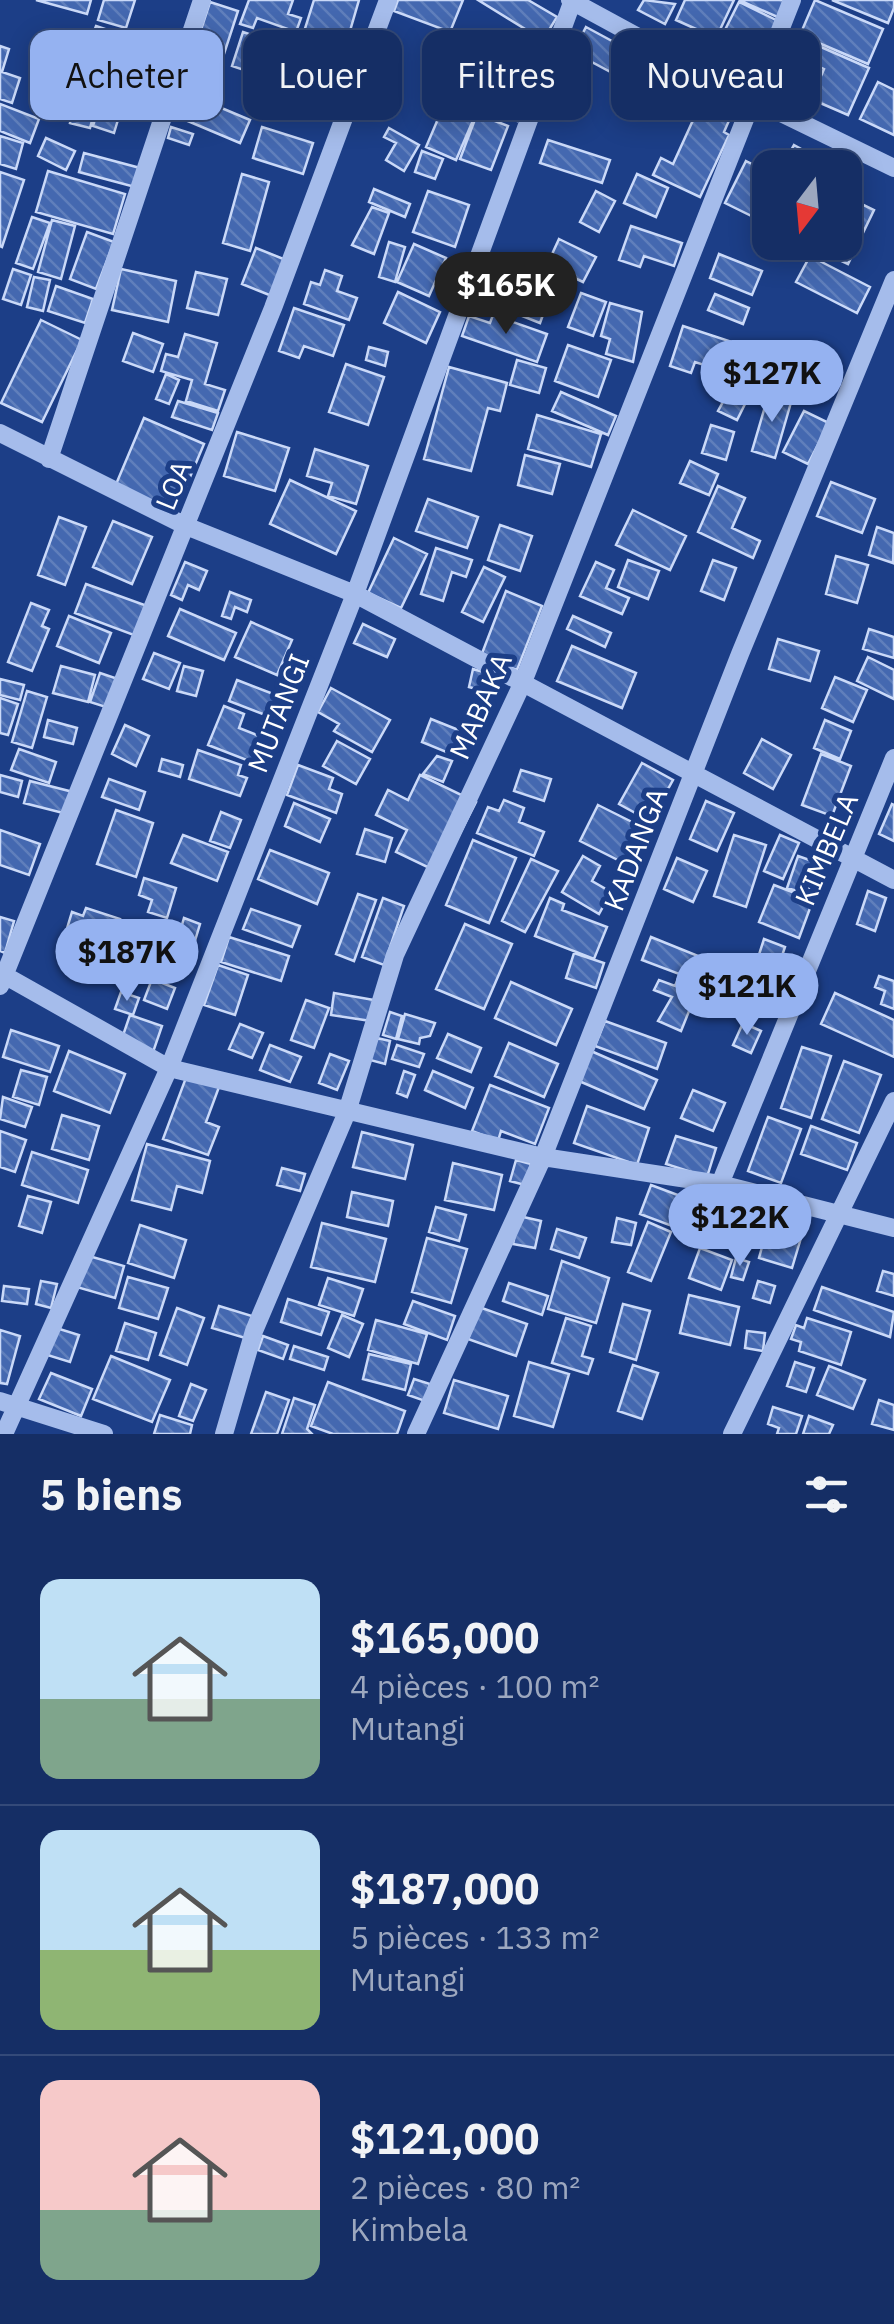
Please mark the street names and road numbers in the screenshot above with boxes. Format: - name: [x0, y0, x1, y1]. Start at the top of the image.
- street label: LOA: [146, 455, 200, 515]
- street label: MABAKA: [440, 647, 520, 765]
- street label: MUTANGI: [238, 648, 318, 778]
- street label: KADANGA: [595, 782, 675, 916]
- street label: KIMBELA: [786, 787, 866, 911]

